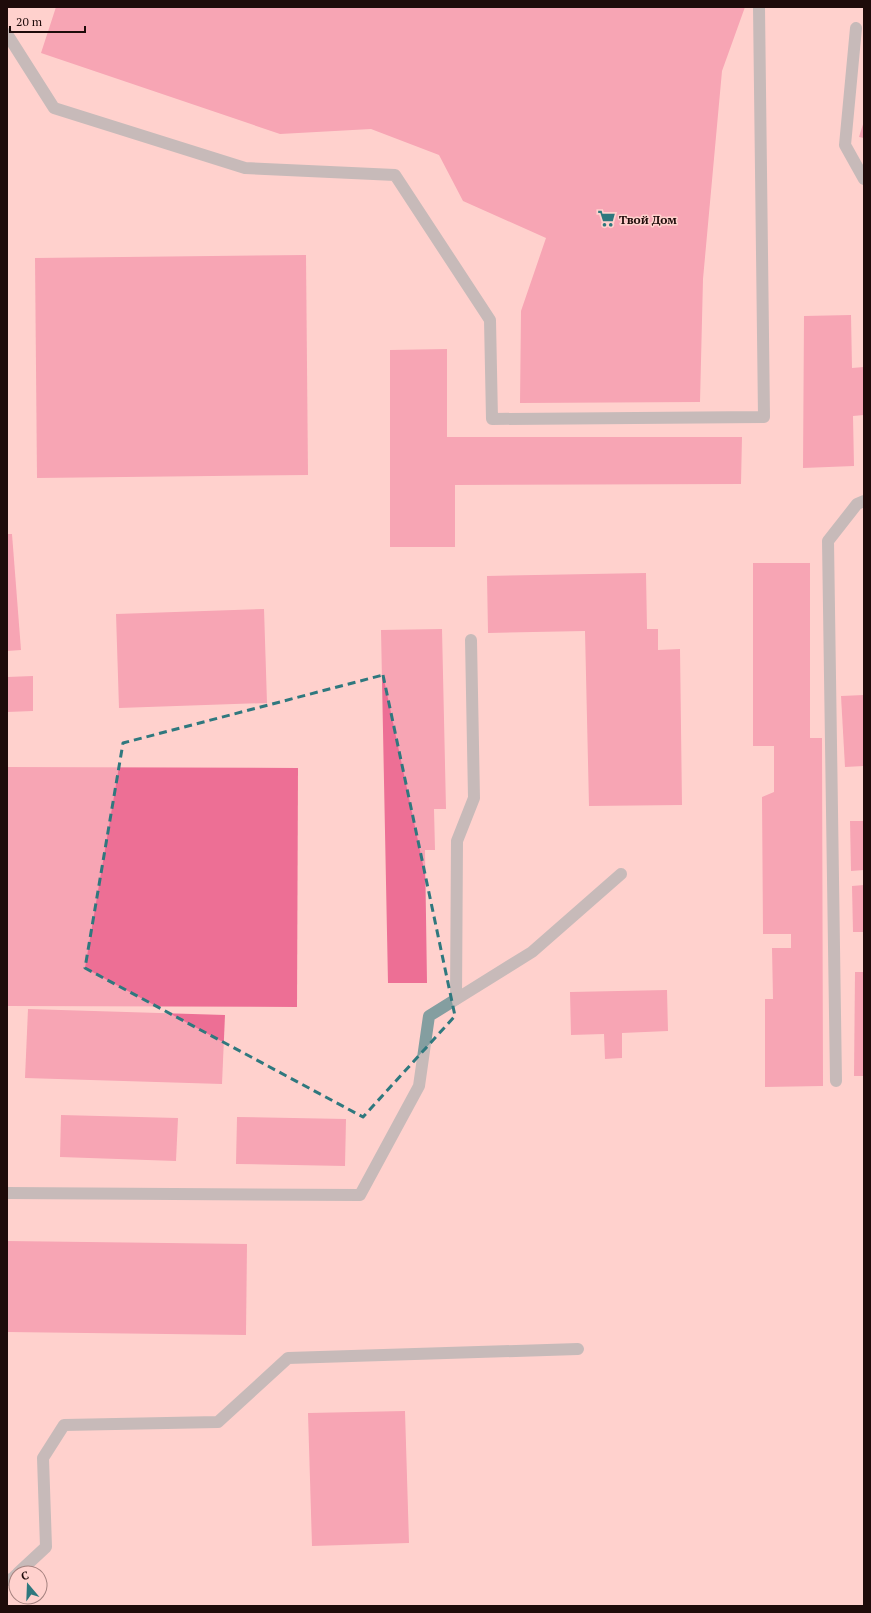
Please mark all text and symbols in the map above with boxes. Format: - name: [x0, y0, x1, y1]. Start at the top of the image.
- scale bar: [10, 8, 85, 34]
- text: 20 m: [16, 14, 43, 29]
- supermarket icon: Твой Дом: [596, 209, 616, 229]
- place label: Твой Дом: [619, 212, 677, 227]
- north arrow: [8, 1565, 48, 1605]
- text: С: [19, 1568, 30, 1583]

